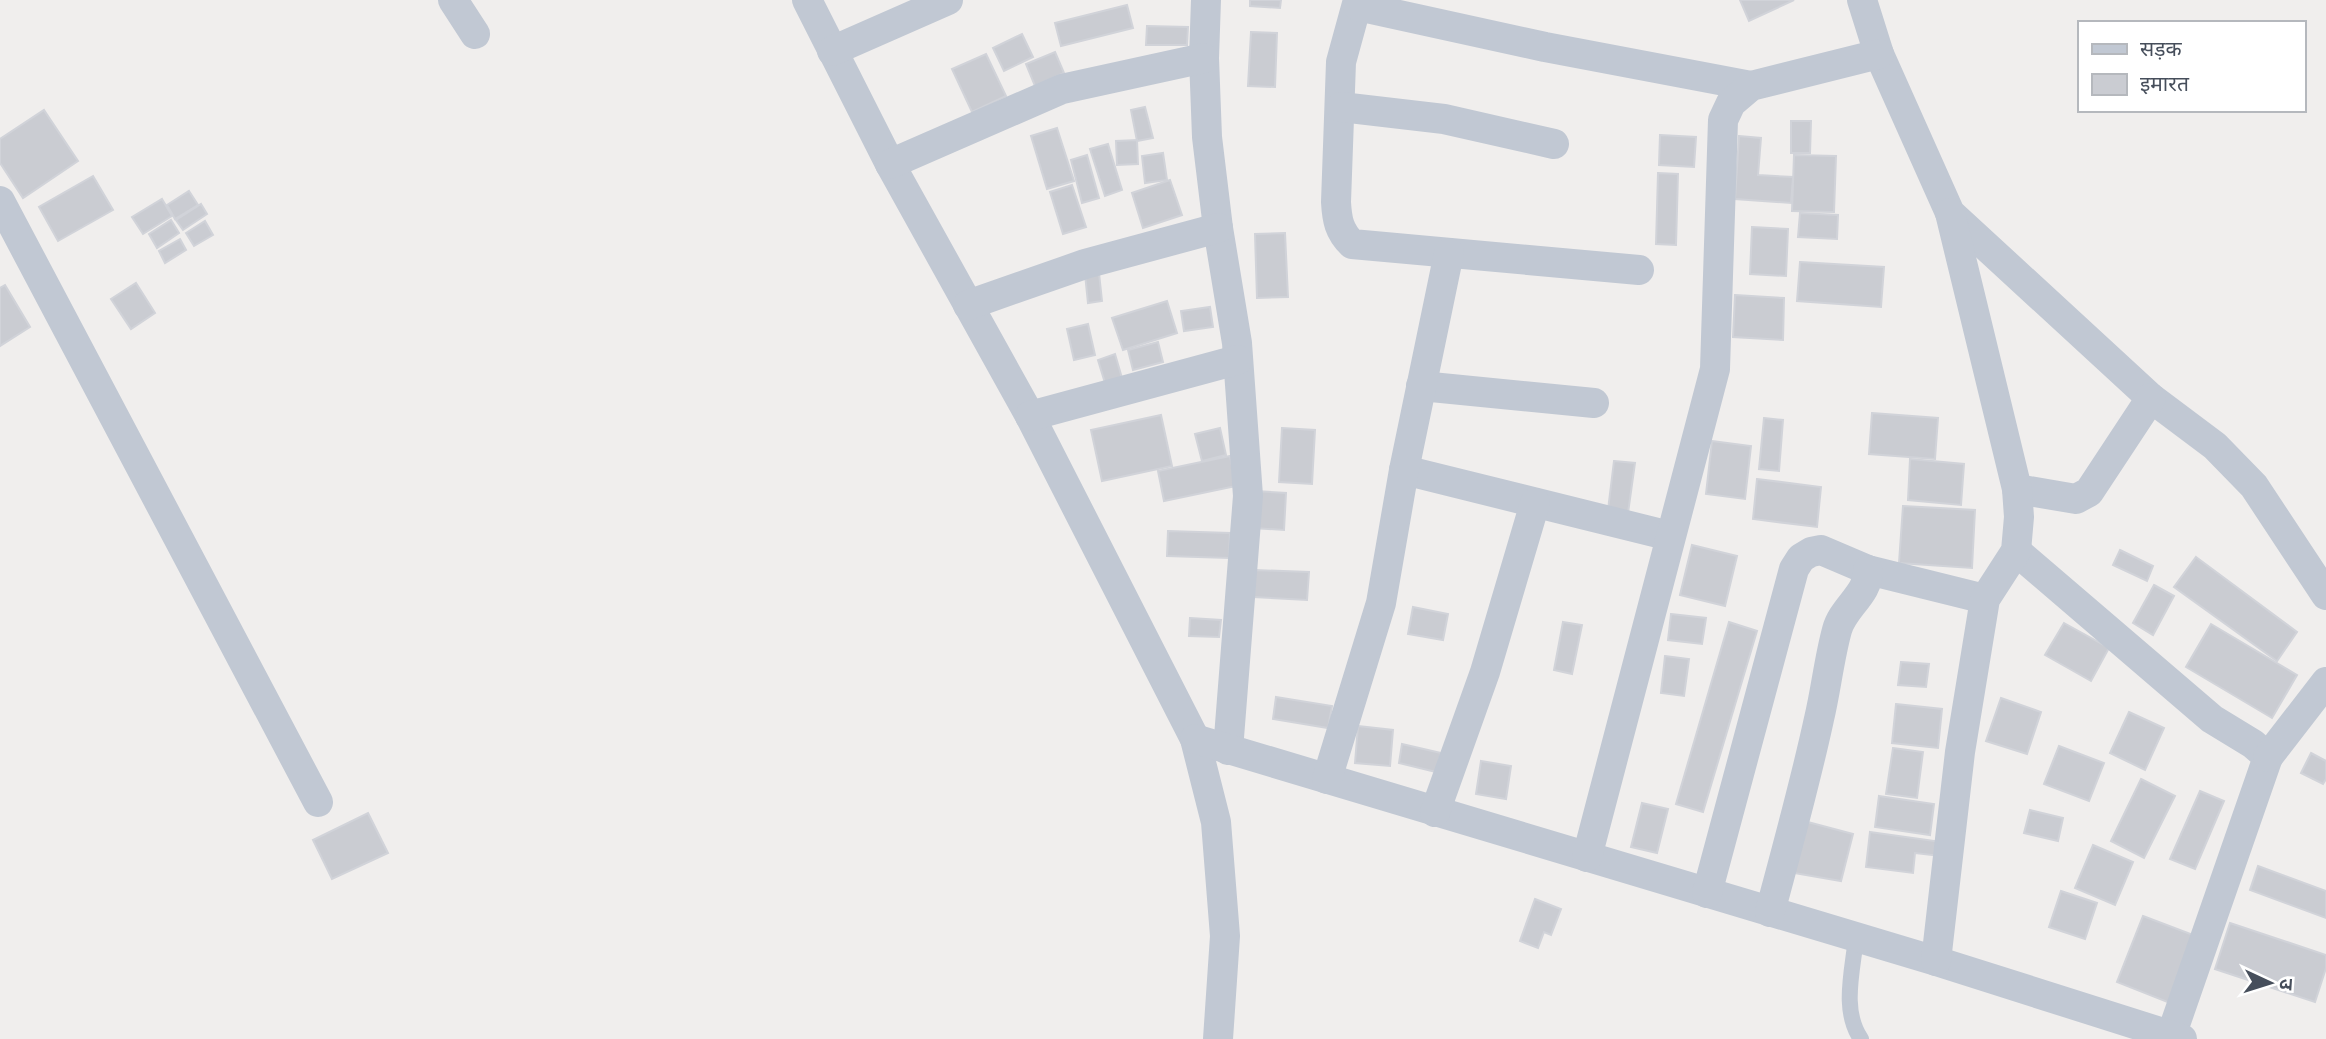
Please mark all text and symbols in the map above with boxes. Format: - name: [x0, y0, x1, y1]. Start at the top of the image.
- legend: [2078, 21, 2305, 112]
- text: सड़क: [2140, 36, 2182, 61]
- text: इमारत: [2140, 71, 2190, 96]
- north arrow: [2235, 948, 2305, 1018]
- text: उ: [2275, 978, 2298, 991]

